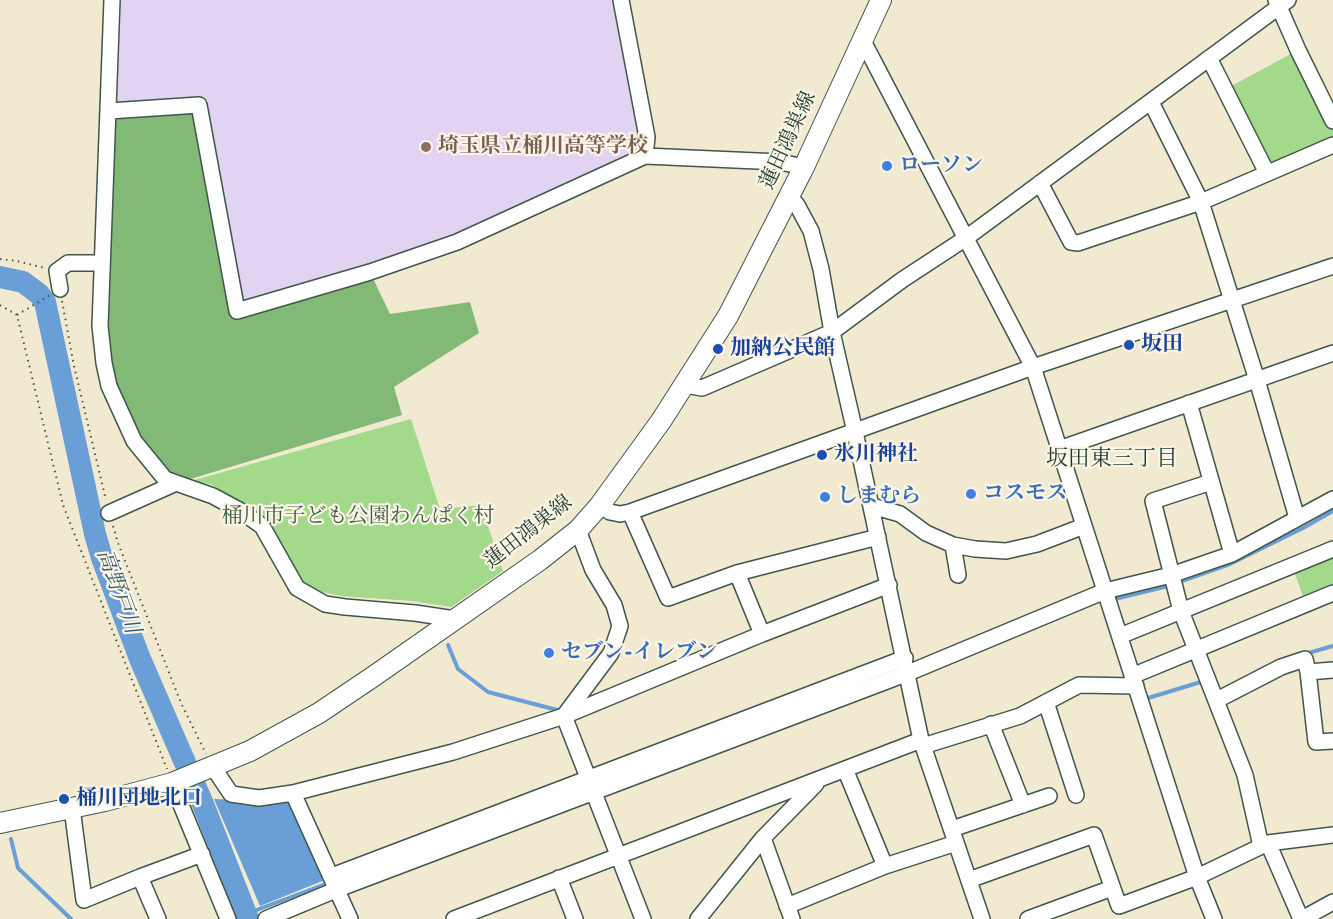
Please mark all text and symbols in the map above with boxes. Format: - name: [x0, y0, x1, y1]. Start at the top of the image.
- street label: 蓮田鴻巣線: [755, 88, 823, 194]
- place label: 埼玉県立桶川高等学校: [438, 134, 648, 160]
- marker: 埼玉県立桶川高等学校: [419, 140, 433, 154]
- place label: ローソン: [899, 153, 983, 179]
- marker: ローソン: [880, 159, 894, 173]
- place label: 坂田: [1141, 332, 1183, 358]
- place label: 加納公民館: [730, 336, 835, 362]
- marker: 坂田: [1122, 338, 1136, 352]
- marker: 加納公民館: [711, 342, 725, 356]
- place label: 氷川神社: [834, 442, 918, 468]
- district label: 坂田東三丁目: [1046, 447, 1178, 473]
- marker: 氷川神社: [815, 448, 829, 462]
- place label: コスモス: [983, 481, 1067, 507]
- place label: しまむら: [837, 484, 921, 510]
- marker: コスモス: [964, 487, 978, 501]
- marker: しまむら: [818, 490, 832, 504]
- street label: 蓮田鴻巣線: [480, 491, 578, 575]
- park label: 桶川市子ども公園わんぱく村: [222, 504, 494, 530]
- water label: 高野戸川: [90, 546, 144, 638]
- place label: セブン-イレブン: [561, 640, 717, 666]
- marker: セブン-イレブン: [542, 646, 556, 660]
- place label: 桶川団地北口: [76, 786, 202, 812]
- marker: 桶川団地北口: [57, 792, 71, 806]

